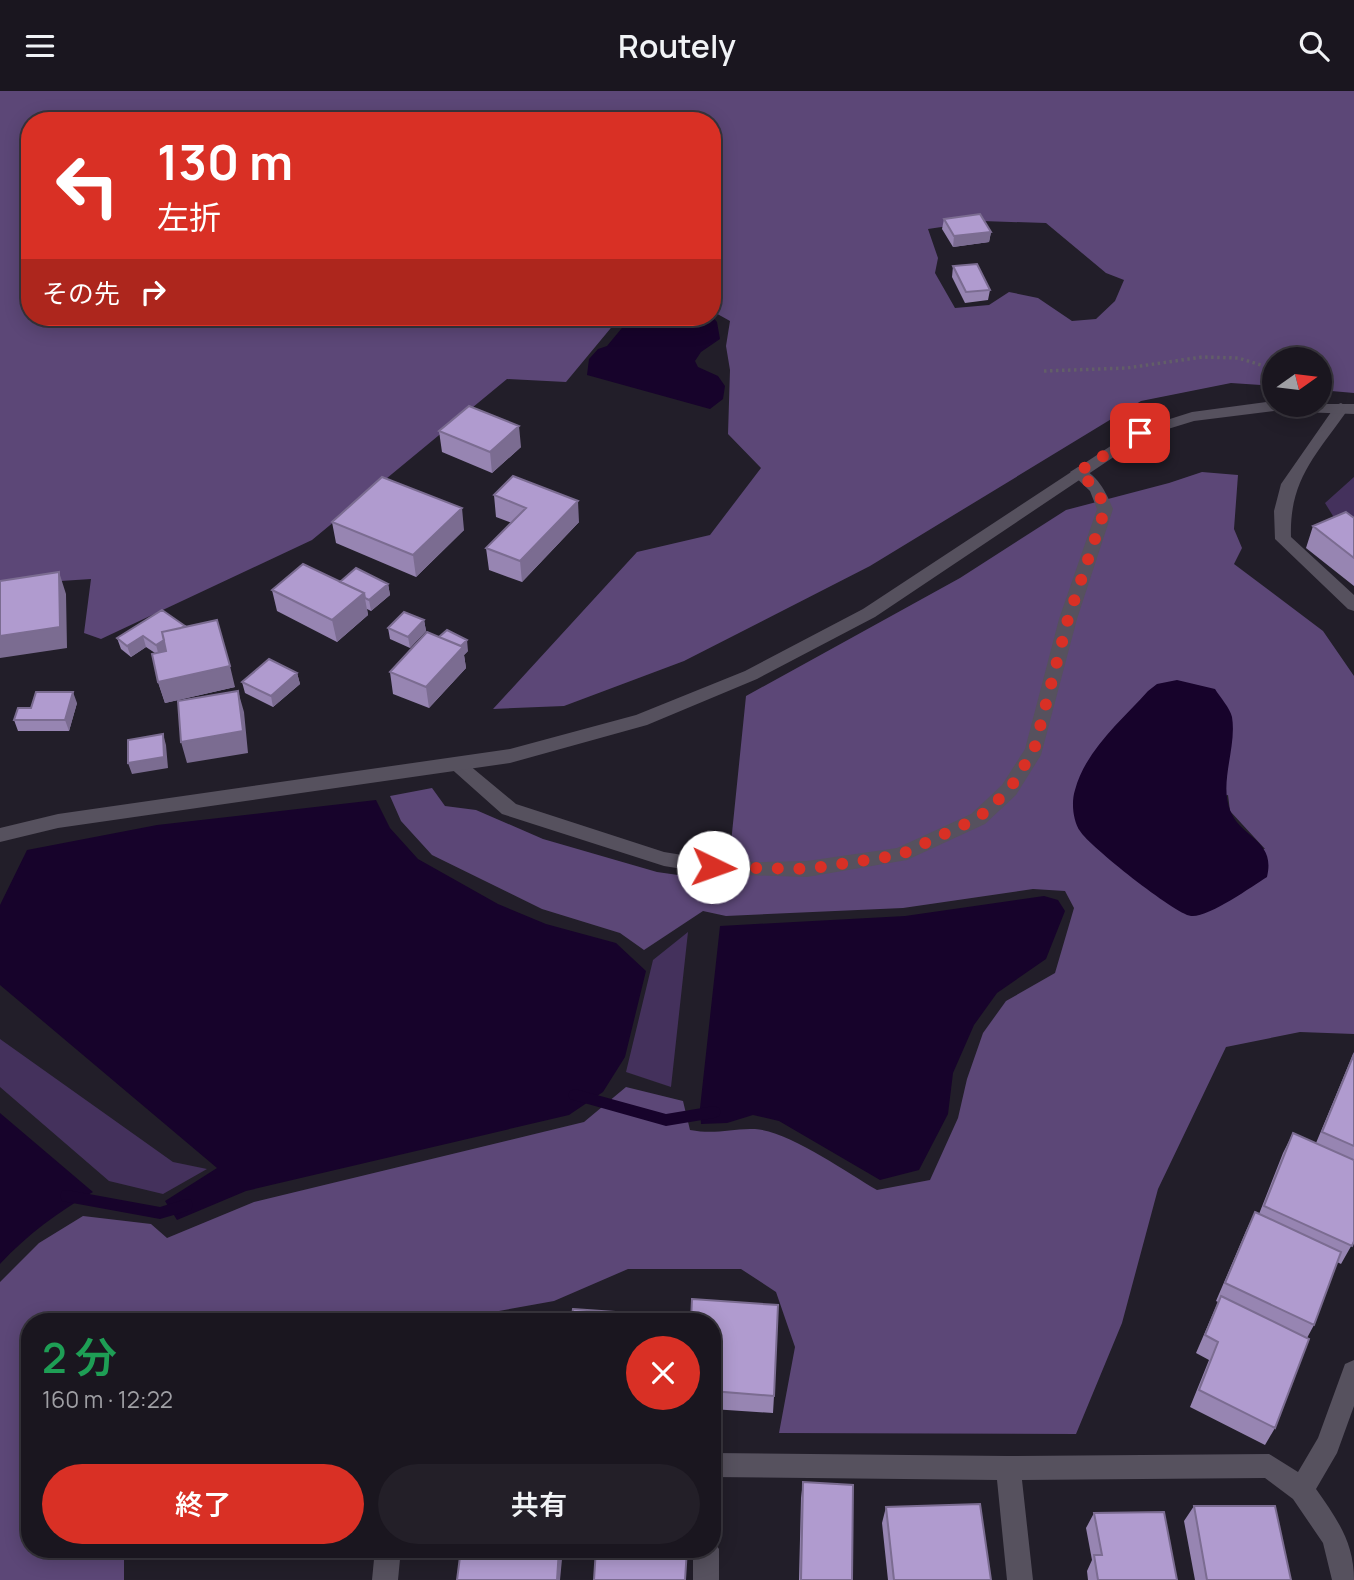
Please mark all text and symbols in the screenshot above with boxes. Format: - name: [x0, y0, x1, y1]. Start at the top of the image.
- text: Routely: [618, 24, 736, 68]
- icon: menu: [21, 27, 59, 65]
- icon: search: [1295, 27, 1333, 65]
- text: 130 m: [157, 128, 293, 195]
- icon: left: [42, 140, 133, 231]
- text: 左折: [157, 195, 221, 239]
- icon: right: [134, 273, 172, 311]
- text: その先: [42, 275, 120, 311]
- north arrow: [1262, 347, 1332, 417]
- map controls: [1262, 347, 1332, 417]
- pin: [1110, 403, 1170, 463]
- icon: arrive: [1121, 414, 1159, 452]
- position arrow: [676, 830, 750, 904]
- text: 2 分: [42, 1328, 117, 1386]
- button: close: [626, 1336, 700, 1410]
- text: 160 m · 12:22: [42, 1383, 173, 1415]
- button: 終了: [42, 1464, 364, 1544]
- button: 共有: [378, 1464, 700, 1544]

